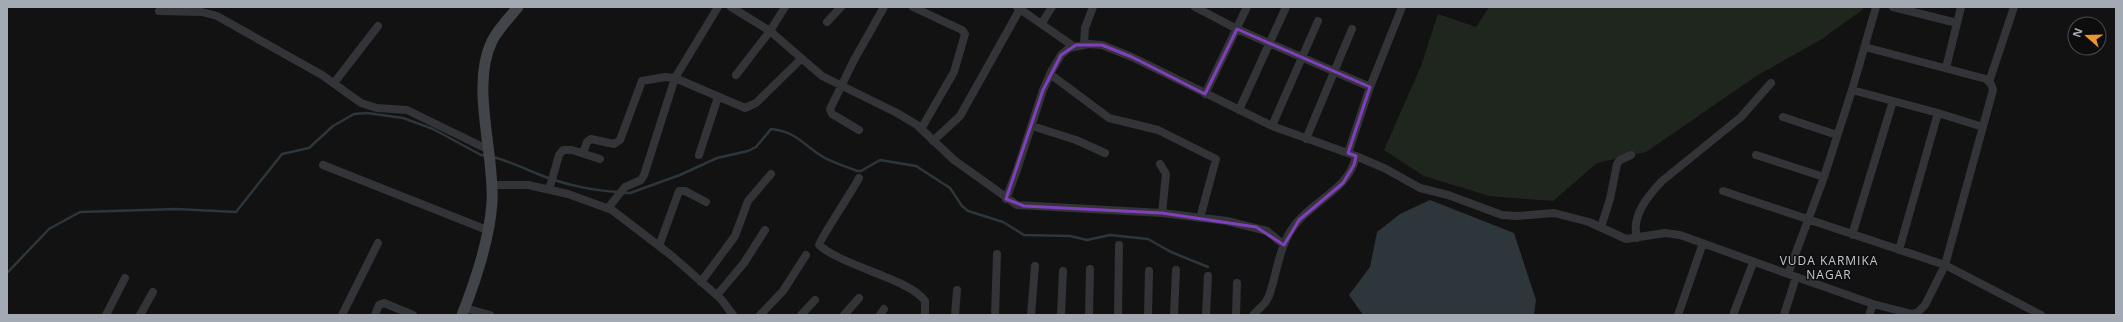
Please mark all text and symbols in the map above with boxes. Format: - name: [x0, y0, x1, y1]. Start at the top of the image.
- north arrow: [2067, 16, 2107, 56]
- text: N: [2069, 26, 2086, 39]
- district label: VUDA KARMIKA NAGAR: [1780, 252, 1878, 283]

